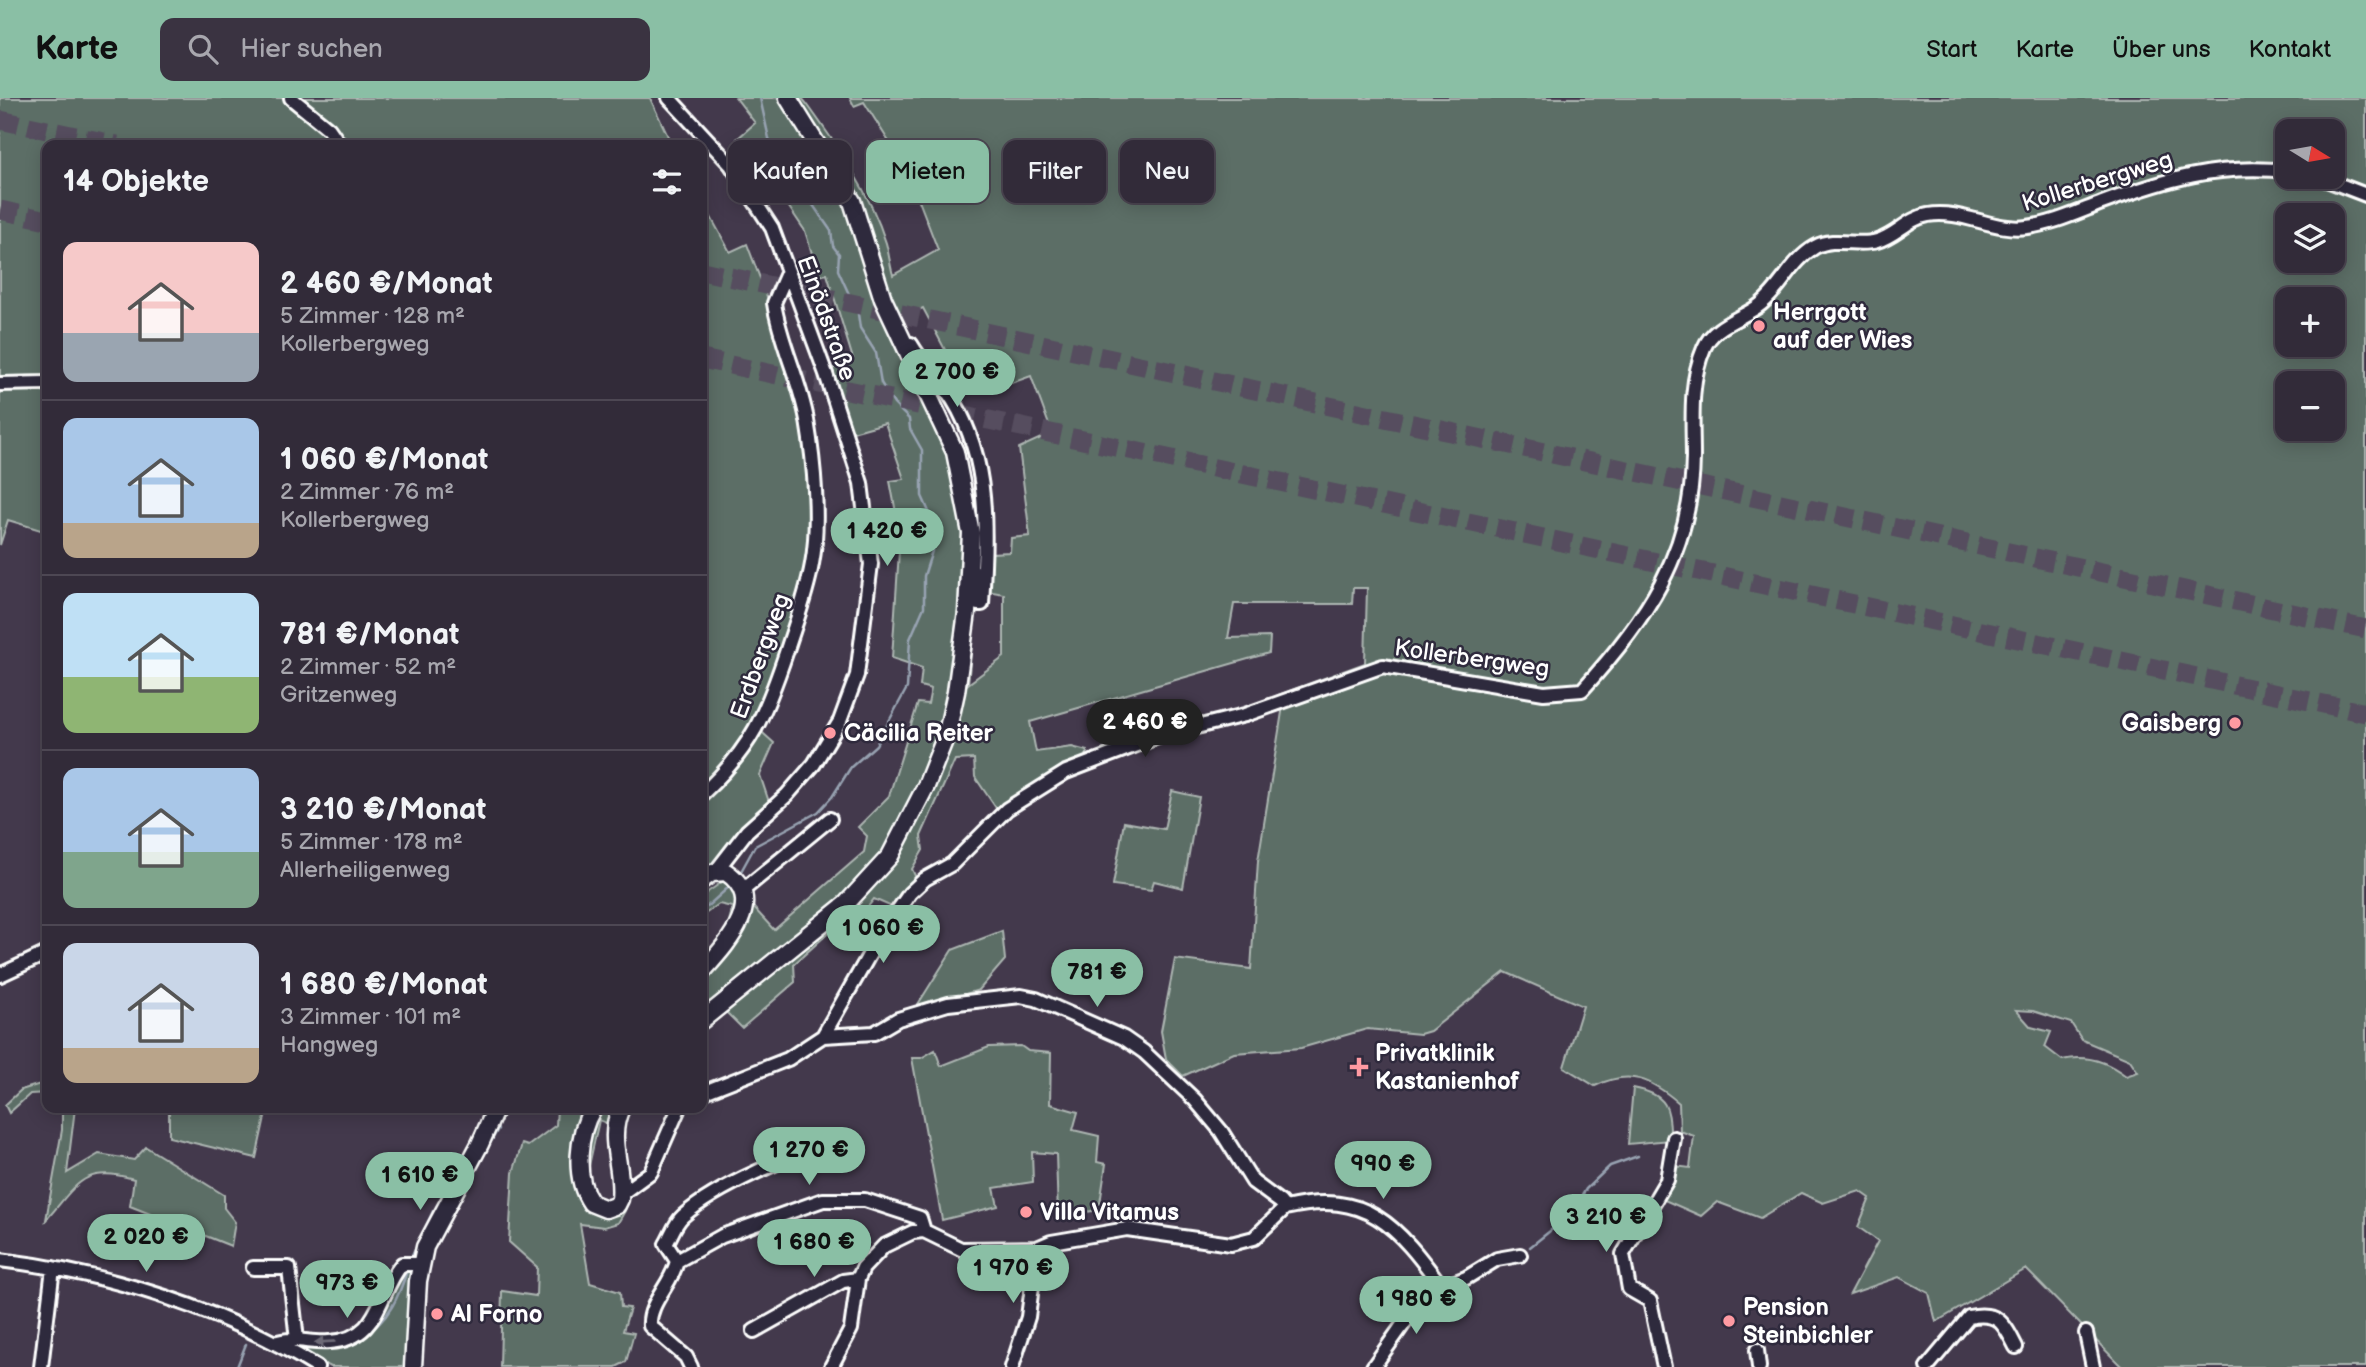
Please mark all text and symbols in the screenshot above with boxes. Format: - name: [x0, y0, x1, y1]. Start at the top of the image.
- search box: [160, 18, 650, 81]
- text: Karte: [35, 29, 118, 69]
- icon: search: [184, 30, 222, 68]
- text: Hier suchen: [240, 34, 383, 65]
- text: Start: [1926, 35, 1977, 64]
- text: Karte: [2015, 35, 2074, 64]
- text: Über uns: [2112, 35, 2211, 64]
- text: Kontakt: [2249, 35, 2331, 64]
- north arrow: [2275, 119, 2345, 189]
- map controls: [2275, 119, 2345, 441]
- chip: Kaufen: [728, 140, 852, 203]
- chip: Mieten: [866, 140, 989, 203]
- chip: Filter: [1003, 140, 1106, 203]
- chip: Neu: [1120, 140, 1214, 203]
- street label: Kollerbergweg: [2018, 145, 2176, 218]
- icon: filters: [648, 163, 686, 201]
- text: 14 Objekte: [63, 164, 209, 200]
- button: layers: [2275, 203, 2345, 273]
- street label: Einödstraße: [791, 252, 863, 385]
- text: 2 460 €/Monat: [280, 266, 493, 302]
- icon: home: [119, 270, 203, 354]
- button: +: [2275, 287, 2345, 357]
- place label: Herrgott auf der Wies: [1773, 298, 1913, 355]
- text: 5 Zimmer · 128 m²: [280, 302, 465, 330]
- marker: Herrgott auf der Wies: [1751, 318, 1767, 334]
- text: Kollerbergweg: [280, 330, 430, 358]
- pin: 2 700 €: [892, 350, 1022, 409]
- text: 2 700 €: [915, 358, 999, 386]
- button: −: [2275, 371, 2345, 441]
- text: 1 060 €/Monat: [280, 442, 488, 478]
- icon: home: [119, 446, 203, 530]
- text: 2 Zimmer · 76 m²: [280, 478, 454, 506]
- text: Kollerbergweg: [280, 506, 430, 534]
- pin: 1 420 €: [822, 508, 952, 568]
- text: 1 420 €: [847, 517, 927, 545]
- street label: Erdbergweg: [724, 589, 797, 723]
- text: 781 €/Monat: [280, 617, 459, 653]
- icon: home: [119, 621, 203, 705]
- street label: Kollerbergweg: [1393, 633, 1551, 684]
- text: 2 Zimmer · 52 m²: [280, 653, 456, 681]
- text: Gritzenweg: [280, 681, 397, 709]
- pin: 2 460 €: [1080, 700, 1210, 759]
- text: 2 460 €: [1102, 708, 1188, 736]
- place label: Gaisberg: [2121, 709, 2221, 738]
- marker: Gaisberg: [2227, 715, 2243, 731]
- place label: Cäcilia Reiter: [844, 719, 994, 748]
- marker: Cäcilia Reiter: [822, 725, 838, 741]
- text: 3 210 €/Monat: [280, 792, 486, 828]
- icon: home: [119, 796, 203, 880]
- text: 5 Zimmer · 178 m²: [280, 828, 463, 856]
- text: Allerheiligenweg: [280, 856, 450, 884]
- pin: 1 060 €: [818, 906, 948, 965]
- text: 1 060 €: [842, 914, 924, 942]
- pin: 781 €: [1048, 950, 1146, 1009]
- text: 781 €: [1067, 958, 1127, 986]
- text: 1 680 €/Monat: [280, 967, 488, 1003]
- icon: home: [119, 971, 203, 1055]
- text: 3 Zimmer · 101 m²: [280, 1003, 461, 1031]
- text: Hangweg: [280, 1031, 378, 1059]
- place label: Privatklinik Kastanienhof: [1375, 1039, 1520, 1096]
- marker: Privatklinik Kastanienhof: [1349, 1057, 1369, 1077]
- pin: 1 270 €: [744, 1128, 874, 1187]
- text: 1 270 €: [769, 1136, 849, 1164]
- pin: 990 €: [1334, 1142, 1432, 1201]
- text: 990 €: [1351, 1150, 1415, 1178]
- pin: 1 610 €: [355, 1152, 485, 1212]
- text: 1 610 €: [381, 1161, 459, 1189]
- pin: 3 210 €: [1541, 1194, 1671, 1254]
- place label: Villa Vitamus: [1040, 1198, 1179, 1227]
- text: 3 210 €: [1566, 1203, 1646, 1231]
- marker: Villa Vitamus: [1018, 1204, 1034, 1220]
- pin: 2 020 €: [81, 1214, 211, 1274]
- pin: 1 680 €: [749, 1220, 879, 1279]
- text: 2 020 €: [103, 1223, 189, 1251]
- text: 1 680 €: [773, 1228, 855, 1256]
- pin: 1 970 €: [948, 1246, 1078, 1305]
- text: 1 970 €: [973, 1254, 1053, 1282]
- pin: 973 €: [298, 1260, 396, 1320]
- text: 973 €: [315, 1269, 379, 1297]
- pin: 1 980 €: [1351, 1276, 1481, 1336]
- text: 1 980 €: [1375, 1285, 1457, 1313]
- place label: Pension Steinbichler: [1743, 1293, 1874, 1350]
- place label: Al Forno: [450, 1300, 542, 1329]
- marker: Al Forno: [429, 1306, 445, 1322]
- marker: Pension Steinbichler: [1721, 1313, 1737, 1329]
- one-way arrow: [314, 1336, 336, 1347]

